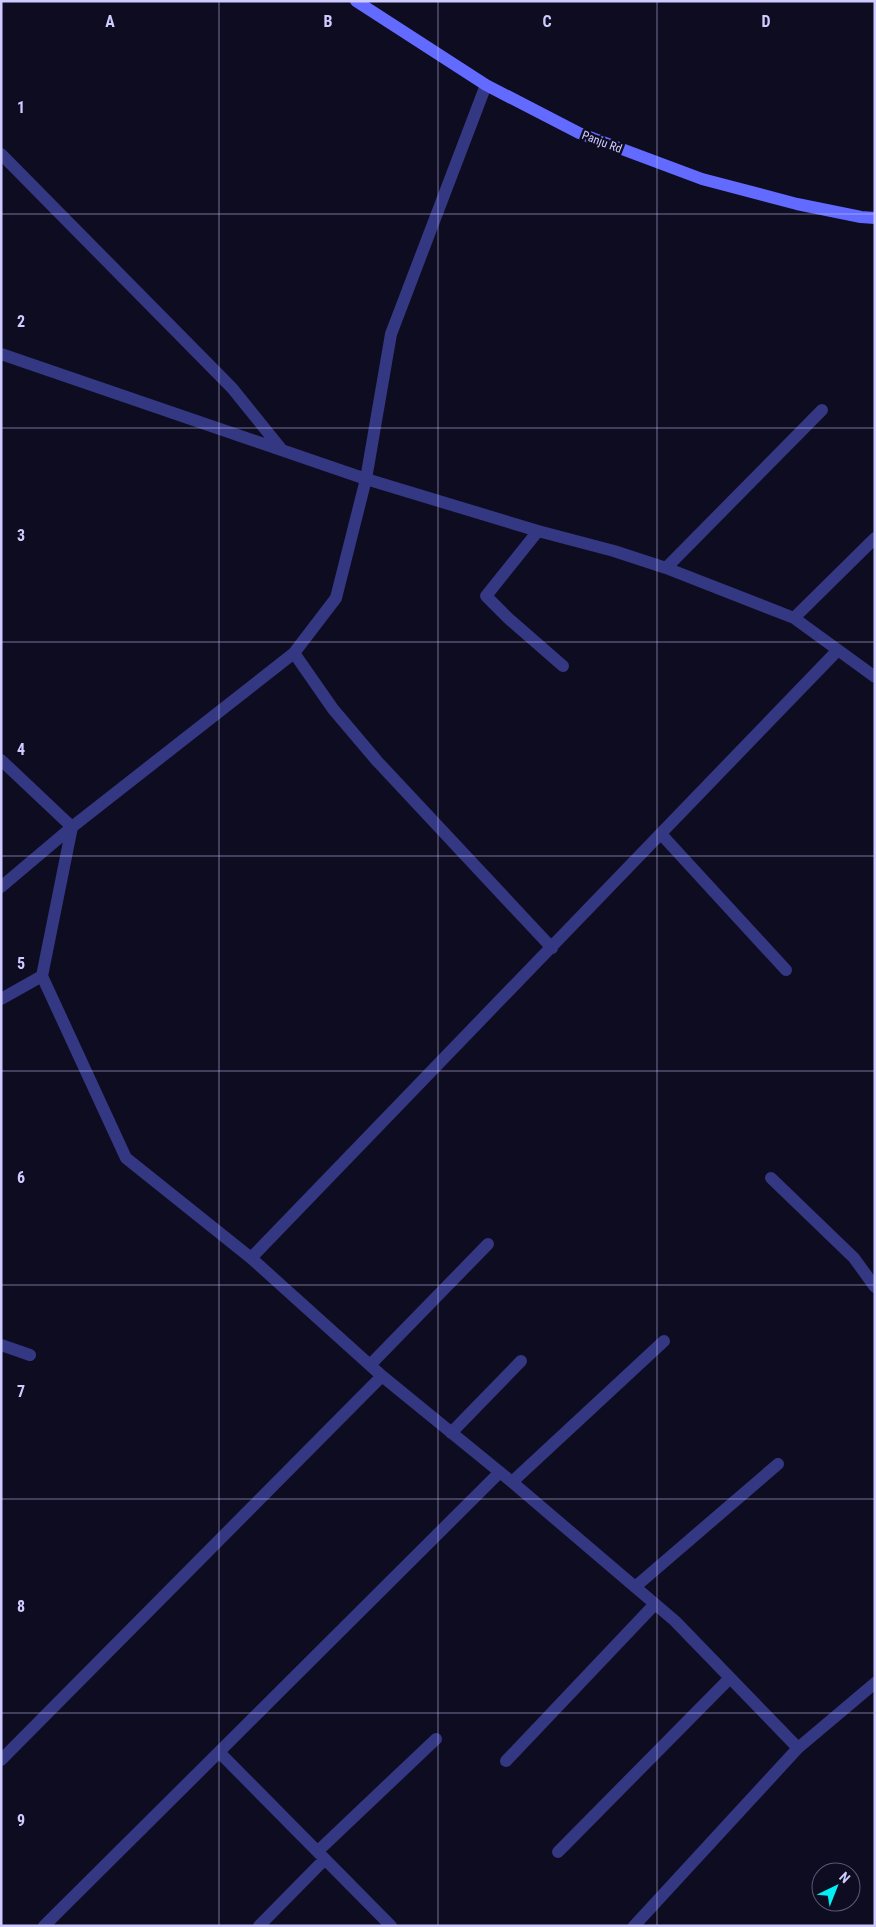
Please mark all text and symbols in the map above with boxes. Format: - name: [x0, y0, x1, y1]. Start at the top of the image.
- text: A: [105, 12, 115, 31]
- text: B: [324, 12, 333, 31]
- text: C: [542, 12, 552, 31]
- text: D: [761, 12, 771, 31]
- text: 1: [17, 98, 25, 117]
- street label: Panju Rd: [580, 128, 624, 156]
- text: 2: [17, 312, 25, 331]
- text: 3: [17, 526, 25, 545]
- text: 4: [17, 740, 25, 759]
- text: 5: [17, 954, 25, 973]
- text: 6: [17, 1168, 25, 1187]
- text: 7: [17, 1382, 25, 1401]
- text: 8: [17, 1597, 25, 1616]
- text: 9: [17, 1811, 25, 1830]
- north arrow: [811, 1862, 861, 1912]
- text: N: [836, 1869, 853, 1886]

